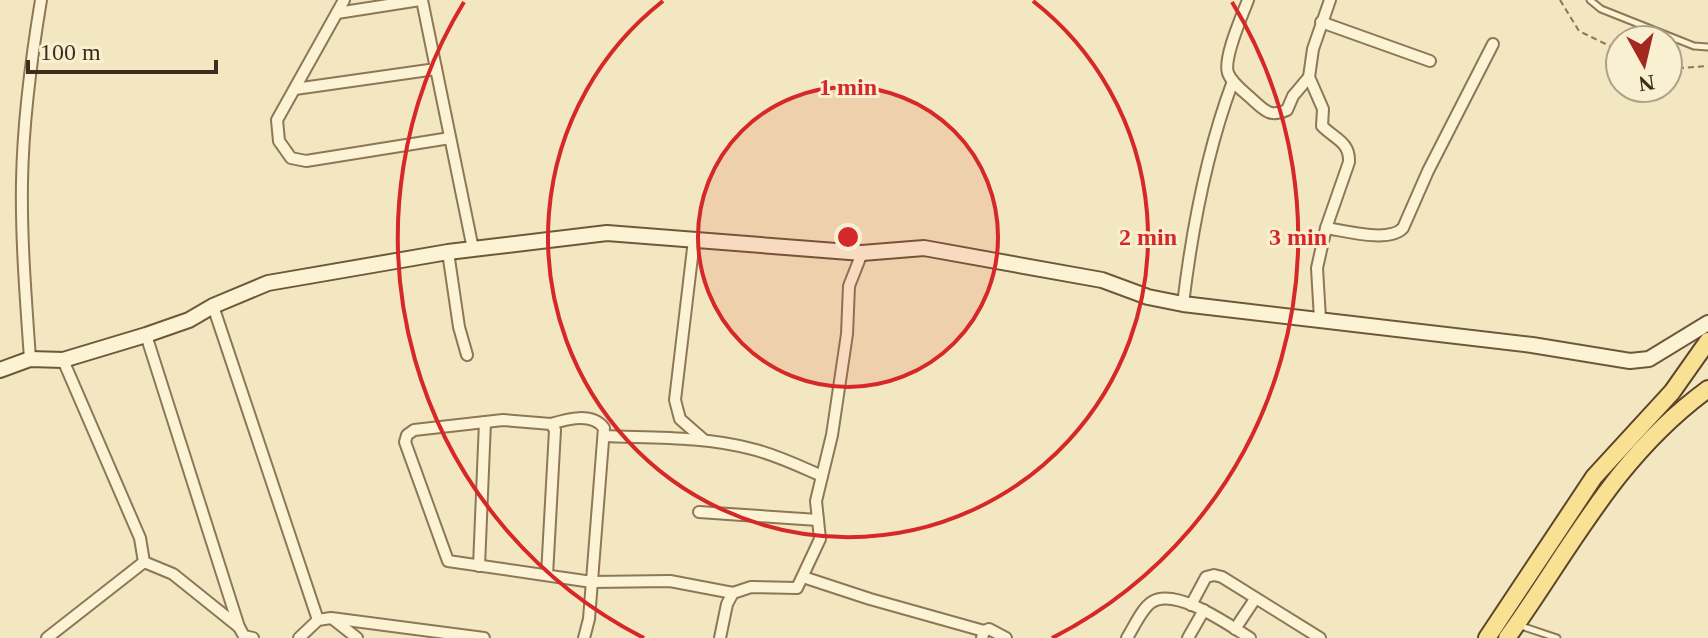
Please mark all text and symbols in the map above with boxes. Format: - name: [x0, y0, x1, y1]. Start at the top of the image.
- scale bar: [28, 24, 216, 74]
- north arrow: [1604, 24, 1684, 104]
- text: 100 m: [40, 39, 101, 65]
- text: N: [1637, 70, 1656, 97]
- text: 1 min: [819, 74, 877, 100]
- centre of rings: [834, 223, 862, 251]
- text: 2 min: [1119, 224, 1177, 250]
- text: 3 min: [1269, 224, 1327, 250]

